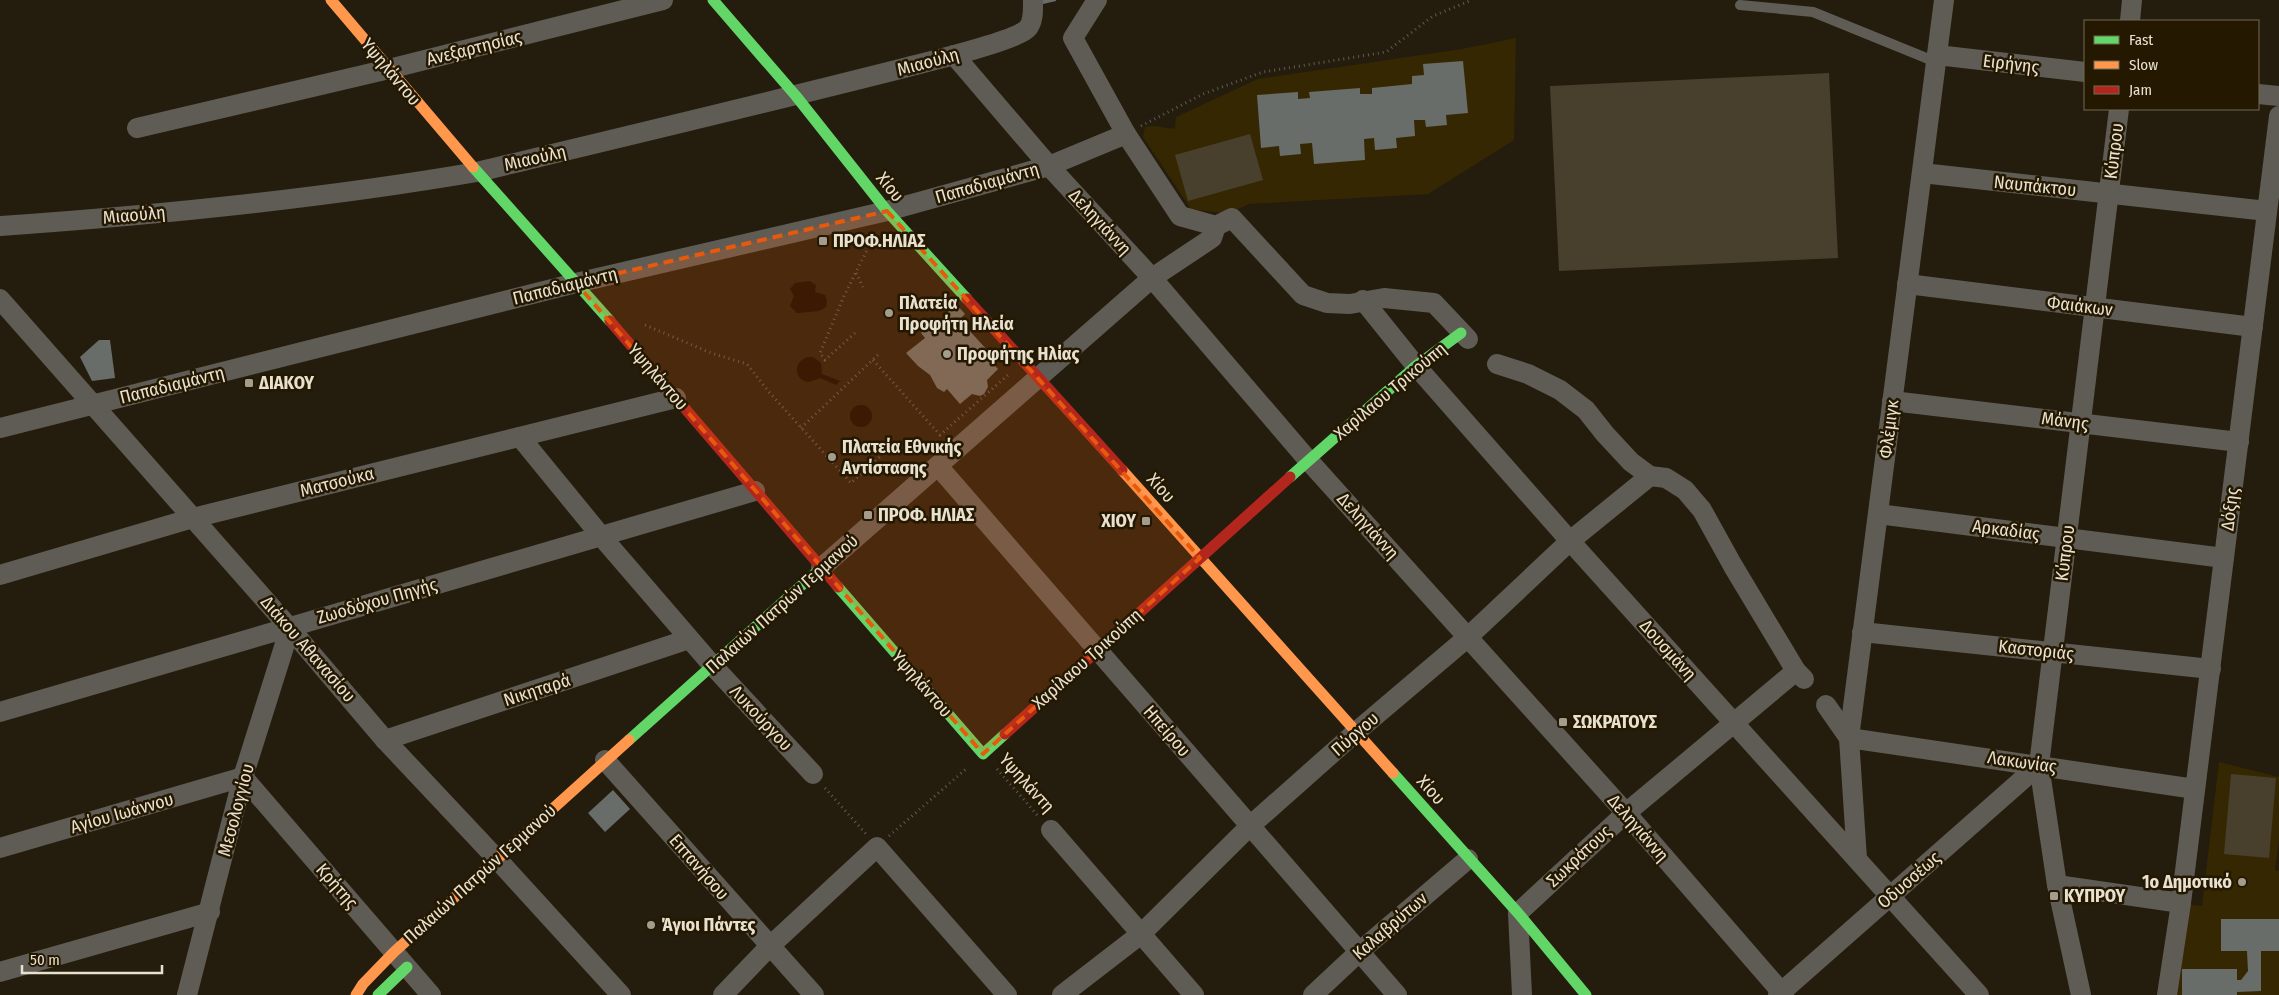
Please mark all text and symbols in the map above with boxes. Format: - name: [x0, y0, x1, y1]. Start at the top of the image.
- legend: [2084, 20, 2259, 110]
- street label: Ανεξαρτησίας: [424, 25, 524, 70]
- text: Fast: [2129, 31, 2153, 49]
- street label: Υψηλάντου: [357, 34, 425, 110]
- street label: Μιαούλη: [895, 43, 961, 81]
- street label: Ειρήνης: [1982, 50, 2041, 78]
- text: Slow: [2129, 56, 2158, 74]
- text: Jam: [2129, 81, 2152, 99]
- street label: Κύπρου: [2100, 122, 2128, 180]
- street label: Μιαούλη: [502, 140, 568, 176]
- street label: Παπαδιαμάντη: [933, 158, 1041, 208]
- street label: Χίου: [871, 168, 909, 206]
- street label: Ναυπάκτου: [1993, 171, 2077, 201]
- street label: Δεληγιάννη: [1064, 184, 1136, 260]
- street label: Μιαούλη: [102, 201, 166, 229]
- place label: ΠΡΟΦ.ΗΛΙΑΣ: [833, 230, 925, 252]
- marker: ΠΡΟΦ.ΗΛΙΑΣ: [817, 235, 829, 247]
- street label: Παπαδιαμάντη: [510, 262, 620, 310]
- street label: Φαιάκων: [2046, 291, 2114, 321]
- place label: Πλατεία Προφήτη Ηλεία: [899, 292, 1014, 335]
- marker: Πλατεία Προφήτη Ηλεία: [883, 307, 895, 319]
- street label: Χαρίλαου Τρικούπη: [1329, 338, 1451, 444]
- street label: Υψηλάντου: [623, 339, 693, 415]
- place label: Προφήτης Ηλίας: [957, 343, 1079, 365]
- marker: Προφήτης Ηλίας: [941, 348, 953, 360]
- street label: Παπαδιαμάντη: [117, 361, 227, 409]
- place label: ΔΙΑΚΟΥ: [258, 372, 314, 394]
- marker: ΔΙΑΚΟΥ: [243, 377, 255, 389]
- street label: Φλέμιγκ: [1874, 398, 1904, 460]
- street label: Μάνης: [2040, 407, 2090, 435]
- place label: Πλατεία Εθνικής Αντίστασης: [841, 436, 961, 479]
- marker: Πλατεία Εθνικής Αντίστασης: [826, 451, 838, 463]
- street label: Ματσούκα: [298, 462, 376, 502]
- street label: Χίου: [1142, 469, 1180, 507]
- street label: Δόξης: [2216, 486, 2244, 532]
- street label: Δεληγιάννη: [1332, 488, 1404, 564]
- place label: ΠΡΟΦ. ΗΛΙΑΣ: [878, 504, 974, 526]
- marker: ΠΡΟΦ. ΗΛΙΑΣ: [862, 509, 874, 521]
- place label: ΧΙΟΥ: [1100, 510, 1136, 532]
- marker: ΧΙΟΥ: [1140, 515, 1152, 527]
- street label: Αρκαδίας: [1971, 515, 2041, 545]
- street label: Κύπρου: [2051, 524, 2079, 582]
- street label: Παλαιών Πατρών Γερμανού: [701, 530, 863, 678]
- street label: Ζωοδόχου Πηγής: [314, 573, 440, 629]
- street label: Διάκου Αθανασίου: [256, 591, 360, 707]
- street label: Χαρίλαου Τρικούπη: [1028, 604, 1146, 714]
- street label: Δουσμάνη: [1635, 615, 1701, 685]
- street label: Καστοριάς: [1997, 635, 2075, 665]
- street label: Υψηλάντου: [887, 646, 957, 722]
- street label: Νικηταρά: [501, 669, 573, 711]
- street label: Λυκούργου: [725, 681, 797, 755]
- street label: Ηπείρου: [1139, 701, 1195, 761]
- street label: Πύργου: [1327, 707, 1383, 761]
- place label: ΣΩΚΡΑΤΟΥΣ: [1573, 711, 1657, 733]
- marker: ΣΩΚΡΑΤΟΥΣ: [1557, 716, 1569, 728]
- street label: Λακωνίας: [1986, 746, 2058, 778]
- street label: Υψηλάντη: [995, 749, 1059, 817]
- street label: Μεσολογγίου: [213, 761, 259, 859]
- street label: Χίου: [1412, 771, 1450, 809]
- street label: Αγίου Ιωάννου: [68, 788, 176, 838]
- street label: Δεληγιάννη: [1603, 790, 1673, 866]
- street label: Παλαιών Πατρών Γερμανού: [399, 800, 561, 948]
- street label: Σωκράτους: [1542, 820, 1616, 892]
- street label: Επτανήσου: [664, 830, 734, 904]
- street label: Οδυσσέως: [1873, 846, 1945, 913]
- street label: Κρήτης: [311, 859, 363, 913]
- place label: 1ο Δημοτικό: [2142, 871, 2232, 893]
- marker: 1ο Δημοτικό: [2236, 876, 2248, 888]
- place label: ΚΥΠΡΟΥ: [2064, 885, 2125, 907]
- street label: Καλαβρύτων: [1348, 887, 1432, 965]
- marker: ΚΥΠΡΟΥ: [2048, 890, 2060, 902]
- place label: Άγιοι Πάντες: [661, 914, 756, 936]
- marker: Άγιοι Πάντες: [645, 919, 657, 931]
- scale bar: [22, 942, 162, 974]
- text: 50 m: [30, 951, 60, 969]

